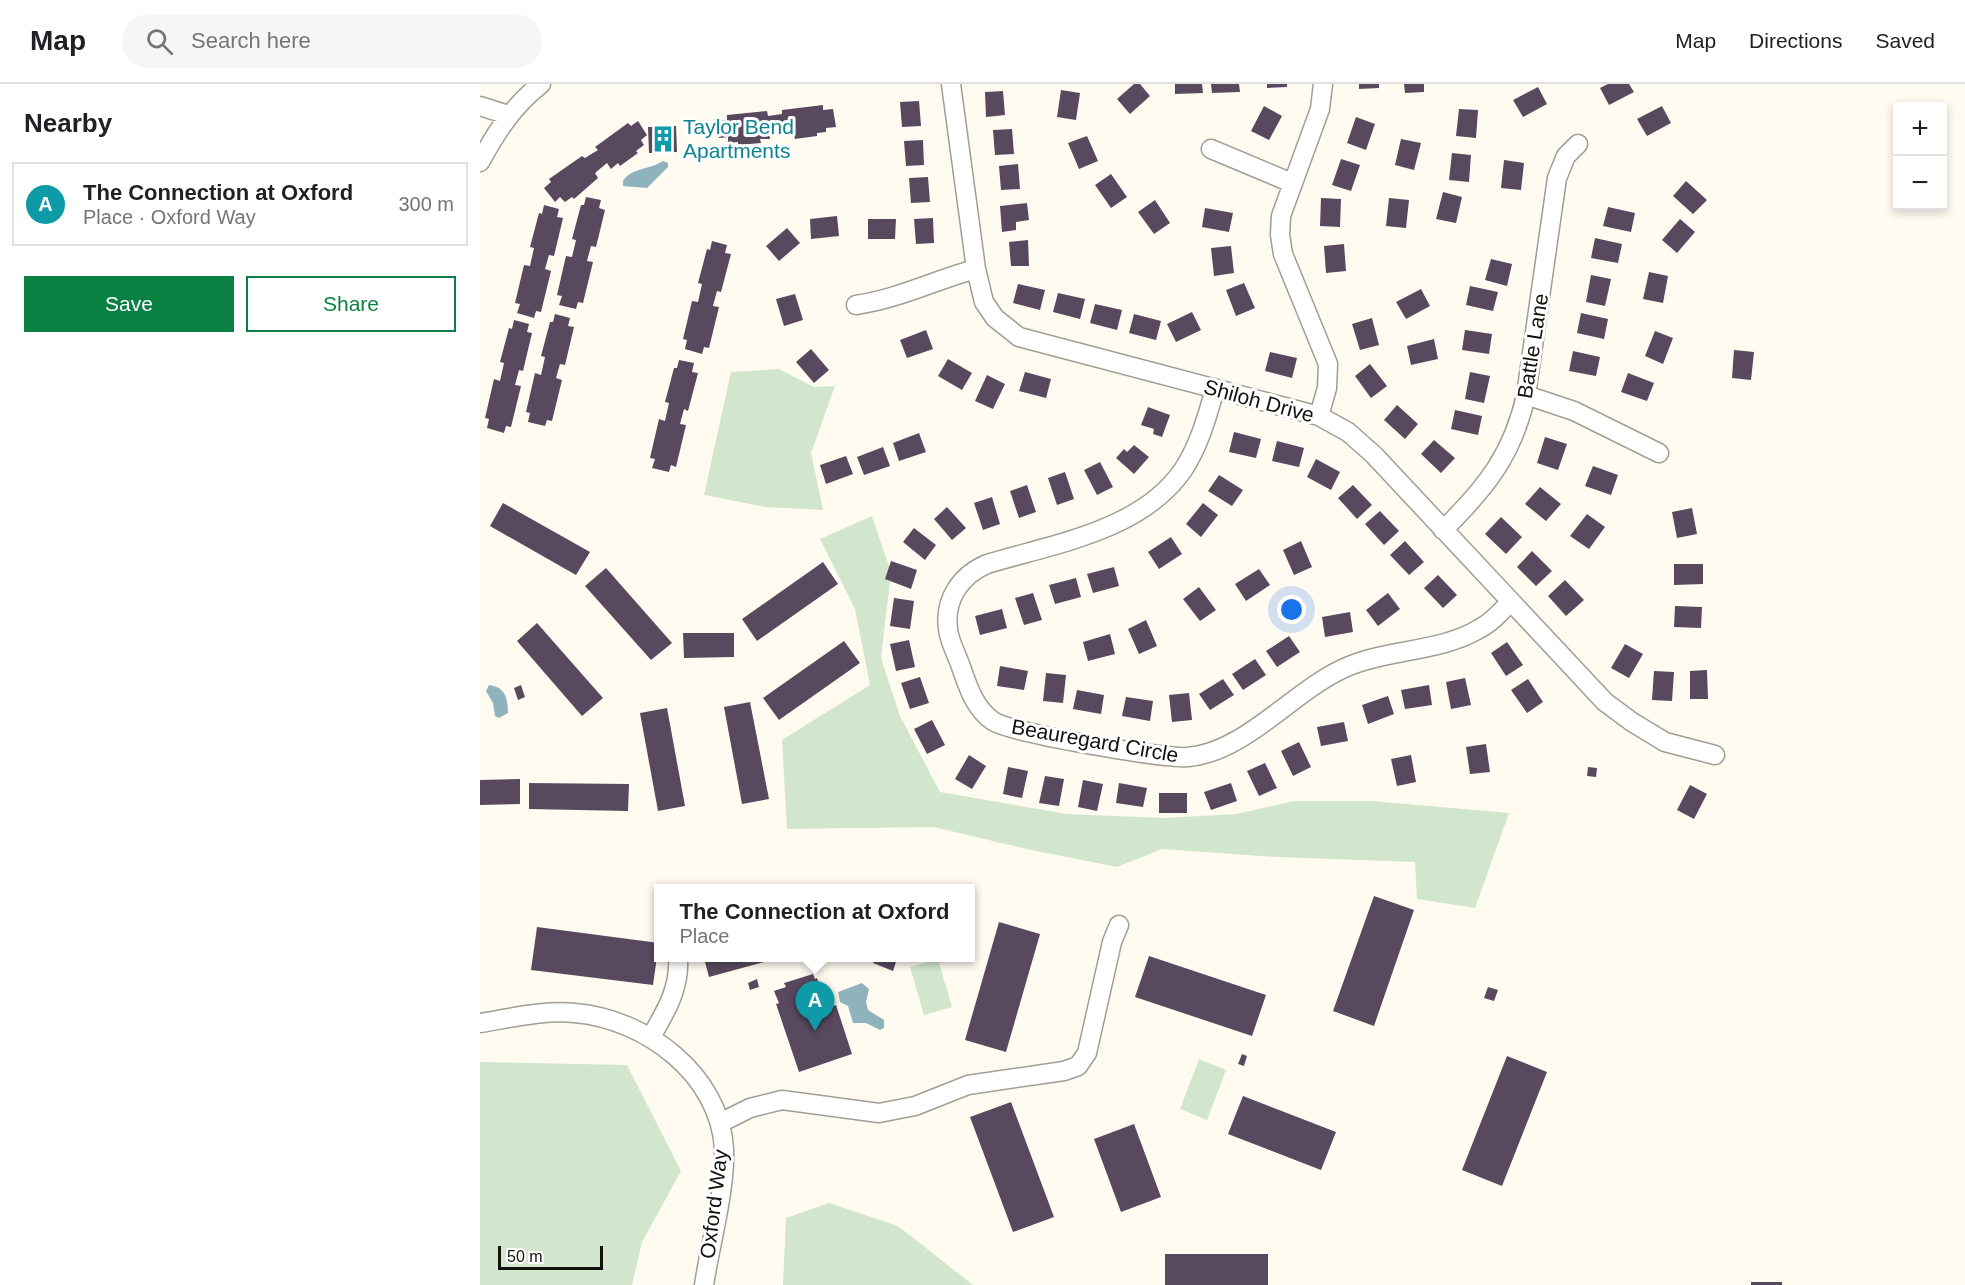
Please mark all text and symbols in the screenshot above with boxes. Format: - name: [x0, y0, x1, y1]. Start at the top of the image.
- search box: [122, 14, 542, 68]
- text: Map: [30, 25, 86, 56]
- icon: search: [143, 25, 176, 58]
- text: Search here: [191, 28, 311, 53]
- text: Map: [1675, 29, 1716, 52]
- text: Directions: [1749, 29, 1842, 52]
- text: Saved: [1875, 29, 1935, 52]
- map controls: [1893, 102, 1947, 210]
- button: +: [1893, 102, 1947, 156]
- text: Nearby: [24, 108, 112, 138]
- place label: Taylor Bend Apartments: [683, 115, 794, 162]
- building icon: Taylor Bend Apartments: [648, 124, 678, 154]
- button: −: [1893, 156, 1947, 210]
- text: The Connection at Oxford: [83, 180, 353, 205]
- text: A: [38, 193, 53, 215]
- text: 300 m: [398, 193, 454, 215]
- text: Place · Oxford Way: [83, 206, 256, 228]
- button: Save: [24, 276, 234, 332]
- button: Share: [246, 276, 456, 332]
- street label: Battle Lane: [1513, 292, 1552, 400]
- street label: Shiloh Drive: [1201, 375, 1317, 426]
- your location: [1277, 595, 1306, 624]
- street label: Beauregard Circle: [1010, 714, 1180, 767]
- popup: [654, 884, 975, 962]
- text: The Connection at Oxford: [679, 899, 950, 924]
- text: Place: [679, 925, 729, 947]
- pin: A: [796, 982, 834, 1031]
- street label: Oxford Way: [695, 1147, 732, 1260]
- scale bar: [498, 1243, 603, 1270]
- text: 50 m: [507, 1248, 543, 1265]

